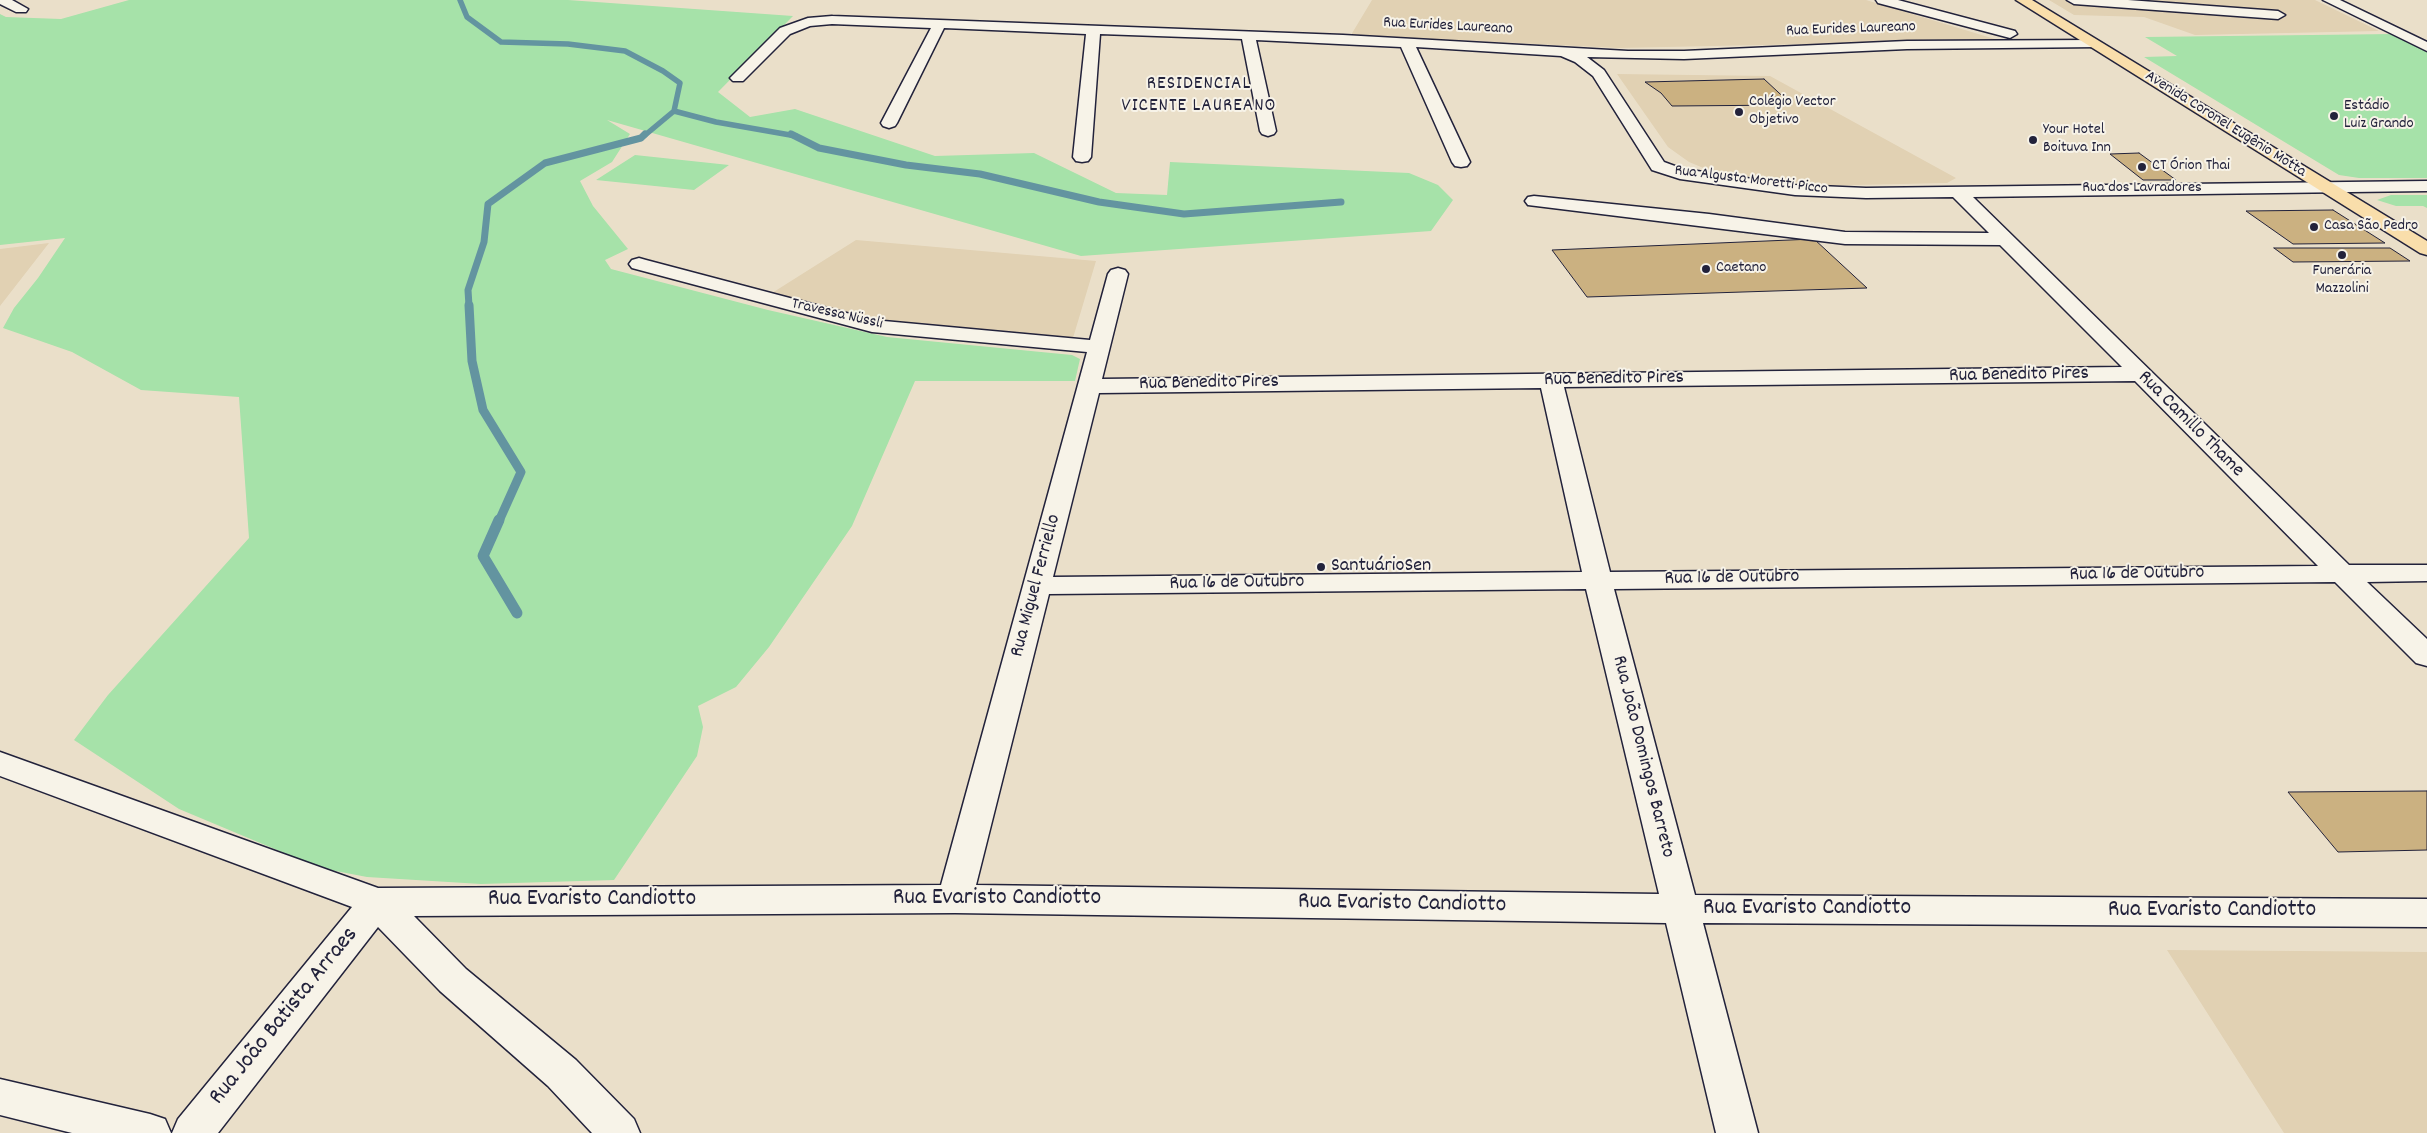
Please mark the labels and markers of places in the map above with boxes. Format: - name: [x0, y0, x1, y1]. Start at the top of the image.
- place label: Colégio Vector Objetivo: [1749, 93, 1836, 131]
- place label: Estádio Luiz Grando: [2344, 97, 2414, 135]
- marker: Colégio Vector Objetivo: [1733, 106, 1745, 118]
- marker: Estádio Luiz Grando: [2328, 110, 2340, 122]
- place label: Your Hotel Boituva Inn: [2043, 121, 2111, 159]
- marker: Your Hotel Boituva Inn: [2027, 134, 2039, 146]
- place label: CT Órion Thai: [2152, 157, 2230, 177]
- marker: CT Órion Thai: [2136, 161, 2148, 173]
- place label: Casa São Pedro: [2324, 217, 2418, 237]
- marker: Casa São Pedro: [2308, 221, 2320, 233]
- marker: Funerária Mazzolini: [2336, 249, 2348, 261]
- place label: Caetano: [1716, 259, 1766, 279]
- place label: Funerária Mazzolini: [2313, 262, 2371, 300]
- marker: Caetano: [1700, 263, 1712, 275]
- place label: SantuárioSen: [1331, 555, 1431, 579]
- marker: SantuárioSen: [1315, 561, 1327, 573]

